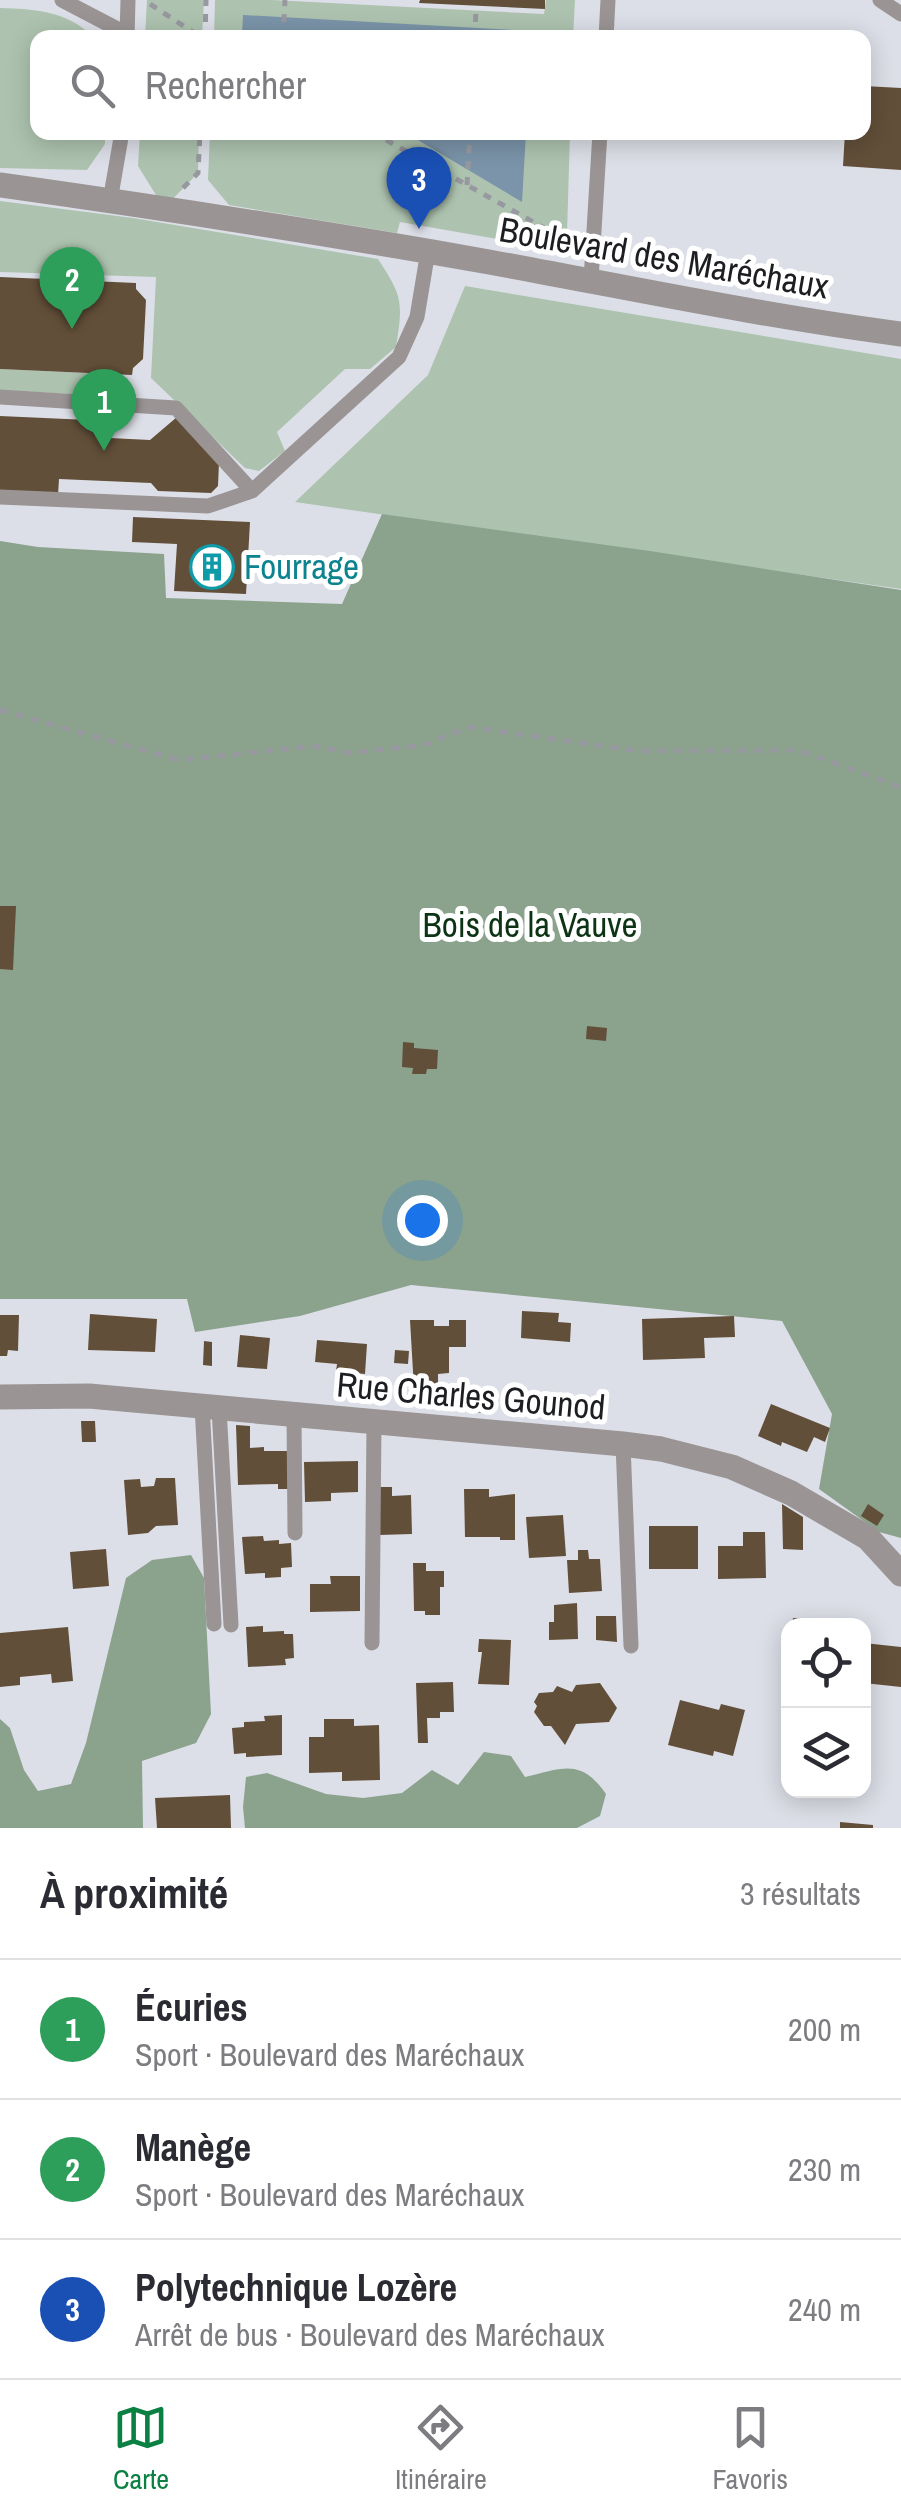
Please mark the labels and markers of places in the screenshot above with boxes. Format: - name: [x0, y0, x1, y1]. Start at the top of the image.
- pin: 3: [386, 146, 452, 229]
- pin: 2: [40, 246, 104, 329]
- pin: 1: [72, 368, 136, 451]
- place label: Fourrage: [244, 543, 359, 590]
- building icon: Fourrage: [189, 544, 235, 590]

